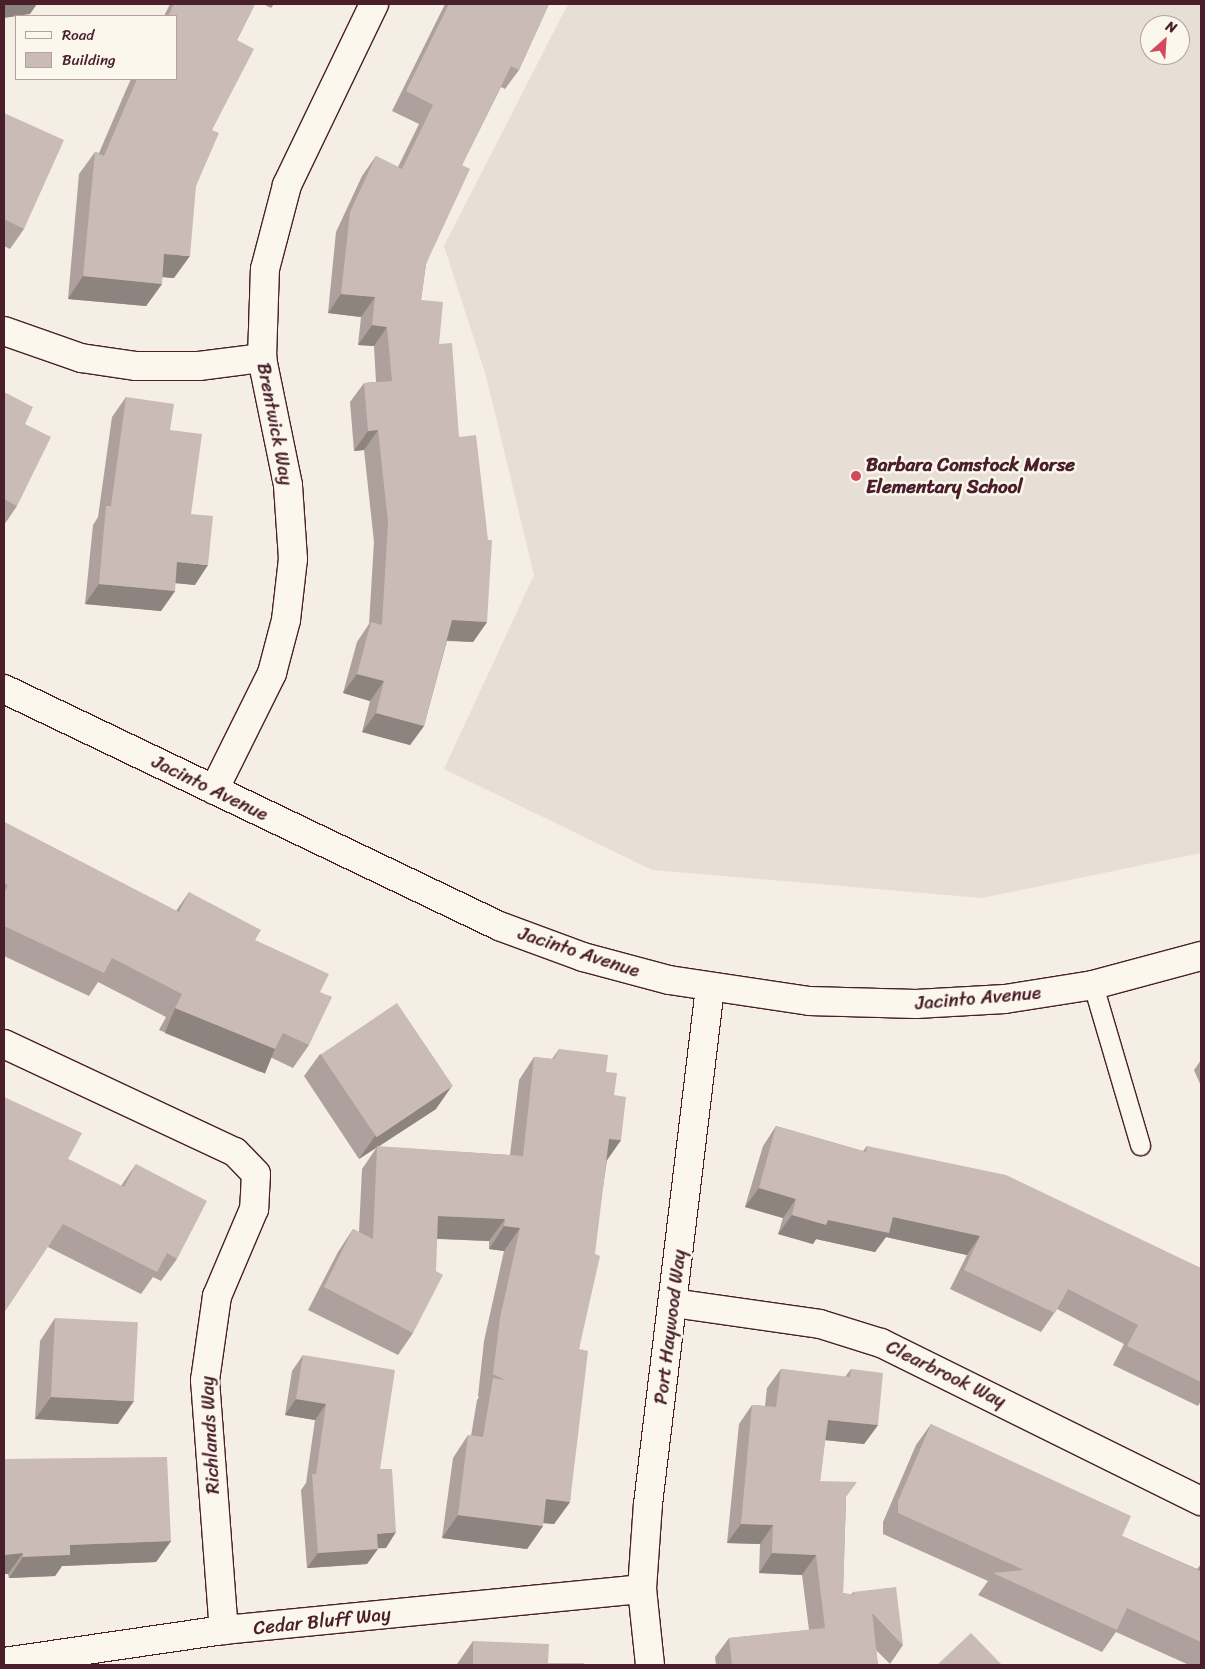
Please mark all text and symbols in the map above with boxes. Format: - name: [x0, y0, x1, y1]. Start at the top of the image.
- text: N: [1162, 14, 1181, 40]
- legend: [15, 15, 178, 80]
- north arrow: [1140, 15, 1190, 65]
- text: Road: [62, 22, 94, 48]
- text: Building: [62, 47, 116, 73]
- street label: Brentwick Way: [252, 361, 298, 487]
- place label: Barbara Comstock Morse Elementary School: [866, 454, 1075, 498]
- marker: Barbara Comstock Morse Elementary School: [850, 470, 862, 482]
- street label: Jacinto Avenue: [148, 750, 272, 826]
- street label: Jacinto Avenue: [516, 922, 642, 982]
- street label: Jacinto Avenue: [914, 981, 1042, 1015]
- street label: Port Haywood Way: [649, 1248, 691, 1406]
- street label: Clearbrook Way: [882, 1335, 1010, 1413]
- street label: Richlands Way: [196, 1375, 224, 1495]
- street label: Cedar Bluff Way: [253, 1602, 391, 1640]

